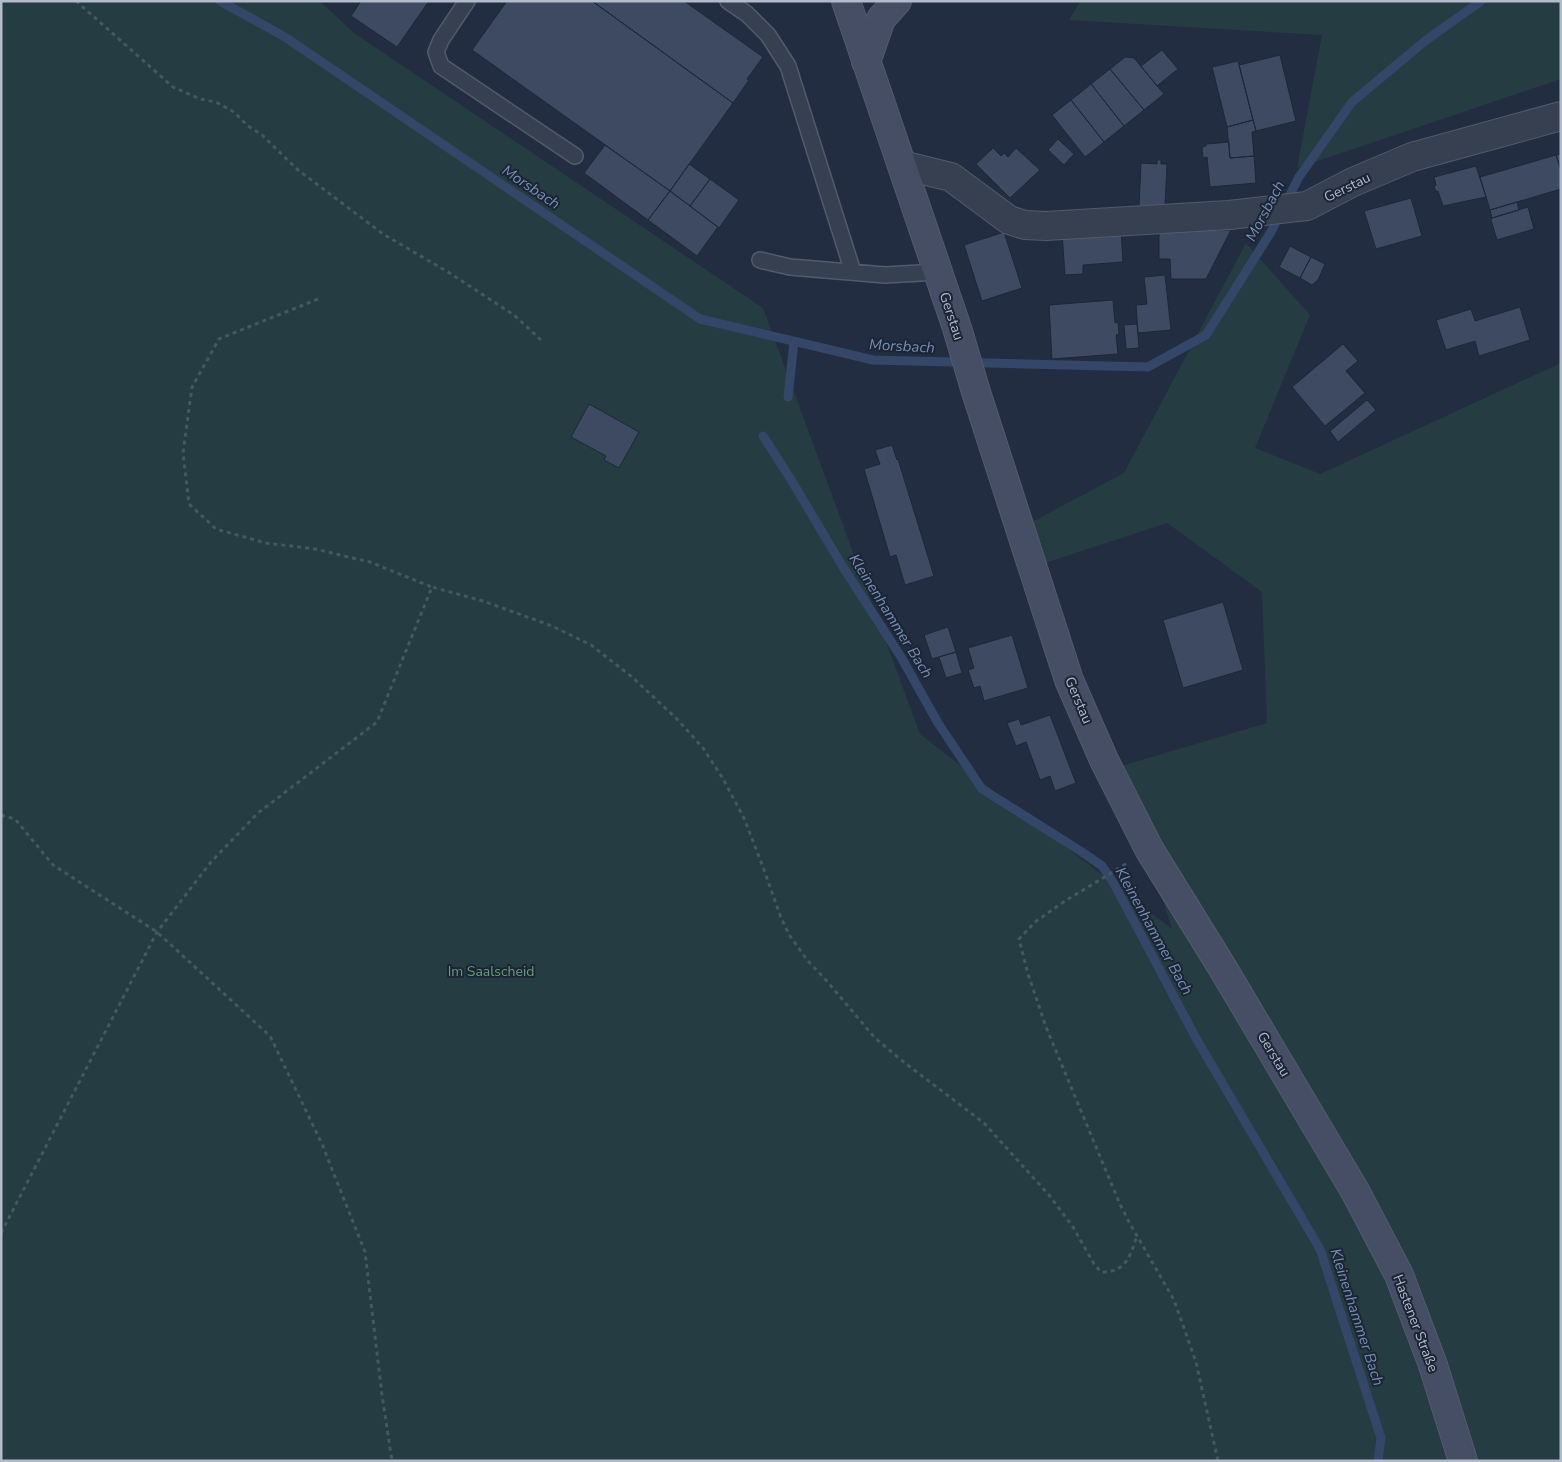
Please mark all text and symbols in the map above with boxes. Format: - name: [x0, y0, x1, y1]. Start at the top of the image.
- water label: Morsbach: [498, 160, 564, 214]
- street label: Gerstau: [1321, 168, 1374, 207]
- water label: Morsbach: [1241, 177, 1289, 245]
- street label: Gerstau: [935, 290, 968, 343]
- water label: Morsbach: [869, 334, 935, 358]
- water label: Kleinenhammer Bach: [845, 550, 937, 682]
- street label: Gerstau: [1060, 674, 1097, 727]
- water label: Kleinenhammer Bach: [1111, 864, 1197, 998]
- park label: Im Saalscheid: [448, 962, 534, 981]
- street label: Gerstau: [1253, 1028, 1294, 1080]
- water label: Kleinenhammer Bach: [1325, 1246, 1389, 1388]
- street label: Hastener Straße: [1388, 1272, 1443, 1375]

